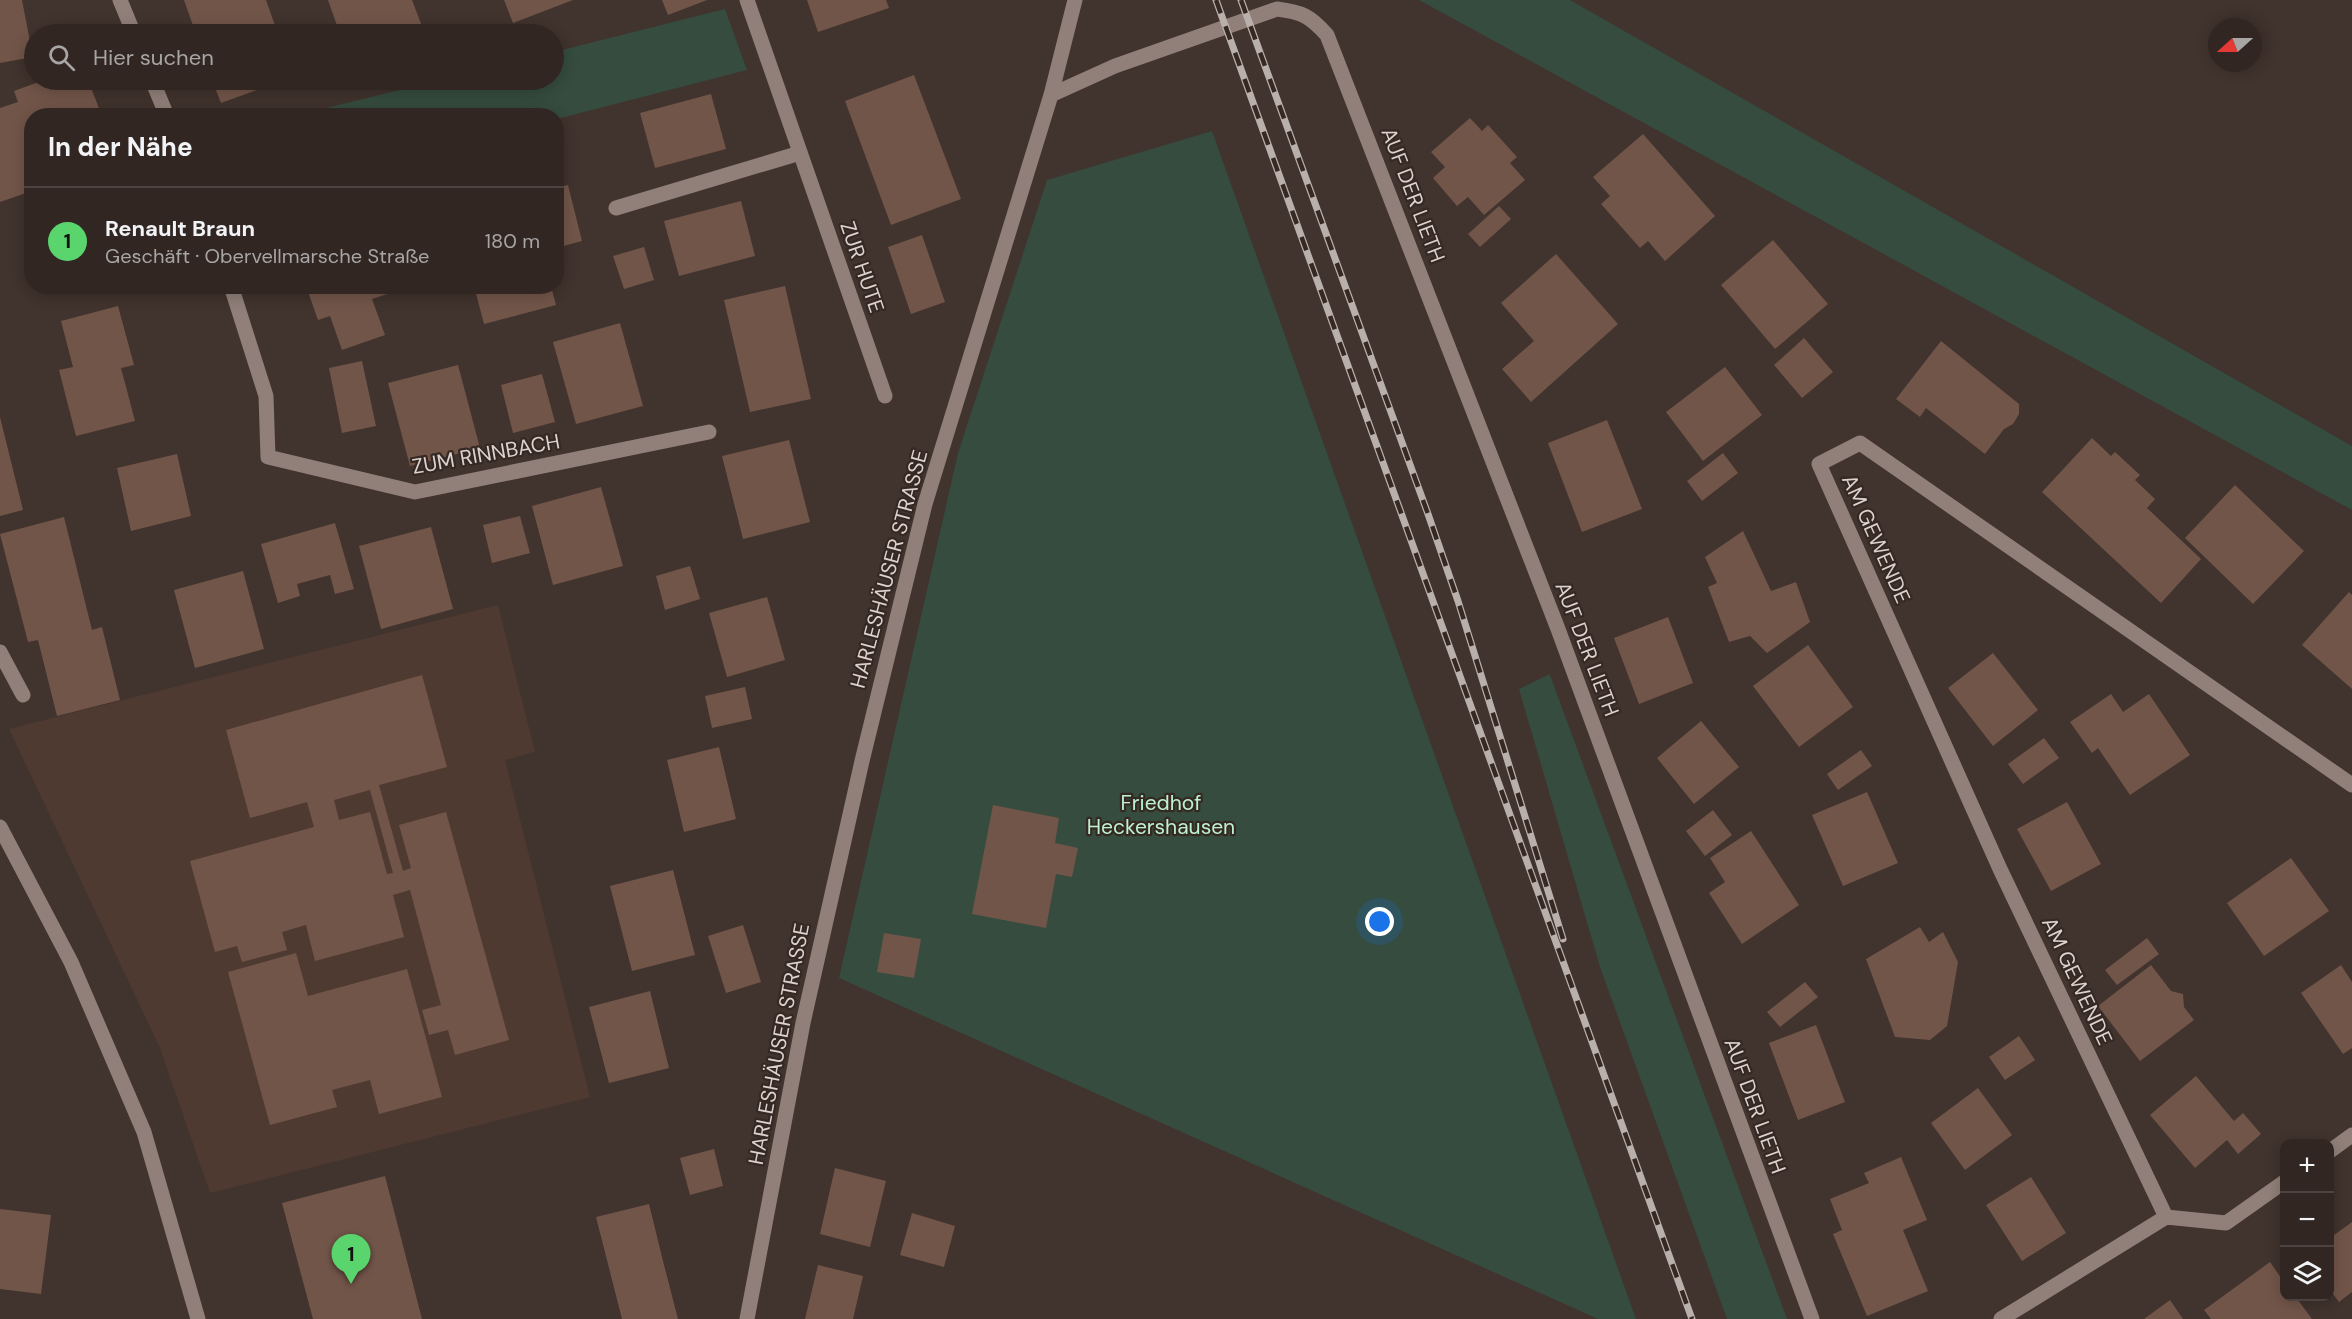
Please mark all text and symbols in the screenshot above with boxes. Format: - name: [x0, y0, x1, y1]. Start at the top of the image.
- north arrow: [2208, 18, 2262, 72]
- search box: [24, 24, 564, 90]
- icon: search: [45, 41, 78, 74]
- text: Hier suchen: [93, 43, 214, 72]
- street label: AUF DER LIETH: [1374, 124, 1452, 266]
- text: In der Nähe: [48, 130, 193, 164]
- text: Renault Braun: [105, 214, 255, 243]
- street label: ZUR HUTE: [833, 218, 891, 316]
- text: 1: [64, 228, 71, 254]
- text: 180 m: [485, 228, 540, 254]
- text: Geschäft · Obervellmarsche Straße: [105, 243, 429, 269]
- street label: ZUM RINNBACH: [410, 427, 562, 481]
- street label: HARLESHÄUSER STRASSE: [844, 447, 934, 691]
- street label: AM GEWENDE: [1835, 470, 1917, 608]
- street label: AUF DER LIETH: [1548, 578, 1626, 720]
- park label: Friedhof Heckershausen: [1087, 789, 1235, 841]
- your location: [1365, 907, 1394, 936]
- street label: AM GEWENDE: [2035, 913, 2119, 1049]
- street label: HARLESHÄUSER STRASSE: [742, 921, 816, 1167]
- street label: AUF DER LIETH: [1718, 1034, 1792, 1178]
- map controls: [2280, 1139, 2334, 1301]
- button: +: [2280, 1139, 2334, 1193]
- button: −: [2280, 1193, 2334, 1247]
- pin: 1: [332, 1234, 370, 1284]
- button: layers: [2280, 1247, 2334, 1301]

